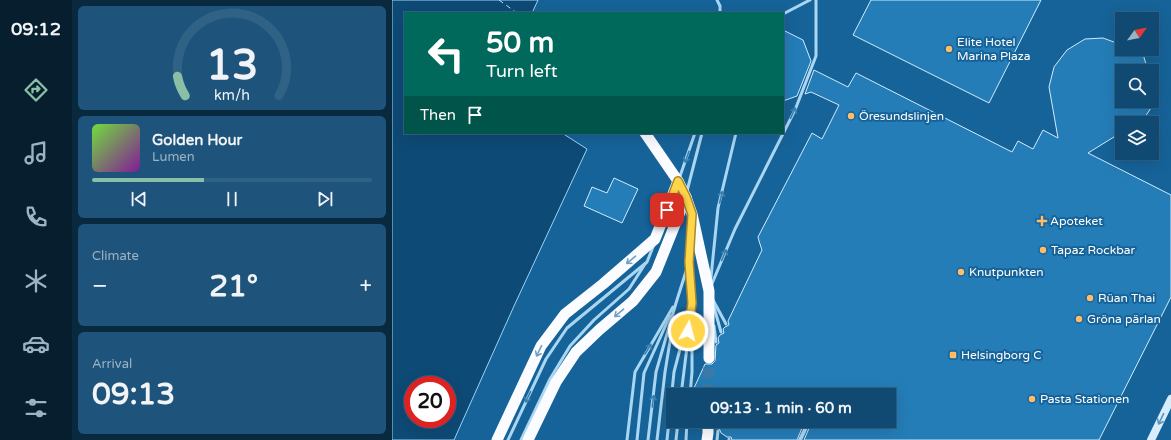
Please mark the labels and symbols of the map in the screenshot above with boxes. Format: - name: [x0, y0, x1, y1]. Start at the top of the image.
- north arrow: [1115, 12, 1159, 56]
- place label: Elite Hotel Marina Plaza: [957, 35, 1031, 63]
- marker: Elite Hotel Marina Plaza: [944, 44, 954, 54]
- one-way arrow: [790, 108, 797, 120]
- place label: Öresundslinjen: [859, 109, 944, 123]
- marker: Öresundslinjen: [846, 111, 856, 121]
- one-way arrow: [682, 151, 690, 163]
- one-way arrow: [717, 191, 725, 204]
- pin: [650, 193, 684, 227]
- place label: Apoteket: [1050, 214, 1103, 228]
- marker: Apoteket: [1037, 216, 1047, 226]
- place label: Tapaz Rockbar: [1051, 243, 1136, 257]
- marker: Tapaz Rockbar: [1038, 245, 1048, 255]
- one-way arrow: [721, 250, 728, 262]
- one-way arrow: [625, 256, 636, 265]
- place label: Knutpunkten: [969, 265, 1044, 279]
- marker: Knutpunkten: [956, 267, 966, 277]
- place label: Rüan Thai: [1098, 291, 1155, 305]
- marker: Rüan Thai: [1085, 293, 1095, 303]
- one-way arrow: [614, 309, 624, 318]
- position arrow: [667, 310, 709, 352]
- place label: Gröna pärlan: [1087, 312, 1161, 326]
- marker: Gröna pärlan: [1074, 314, 1084, 324]
- one-way arrow: [645, 343, 653, 355]
- one-way arrow: [535, 345, 542, 357]
- place label: Helsingborg C: [961, 348, 1042, 362]
- marker: Helsingborg C: [948, 350, 958, 360]
- speed limit sign: 20: [404, 376, 456, 428]
- one-way arrow: [524, 391, 531, 403]
- place label: Pasta Stationen: [1040, 392, 1129, 406]
- marker: Pasta Stationen: [1027, 394, 1037, 404]
- one-way arrow: [649, 395, 657, 408]
- one-way arrow: [1157, 413, 1164, 425]

